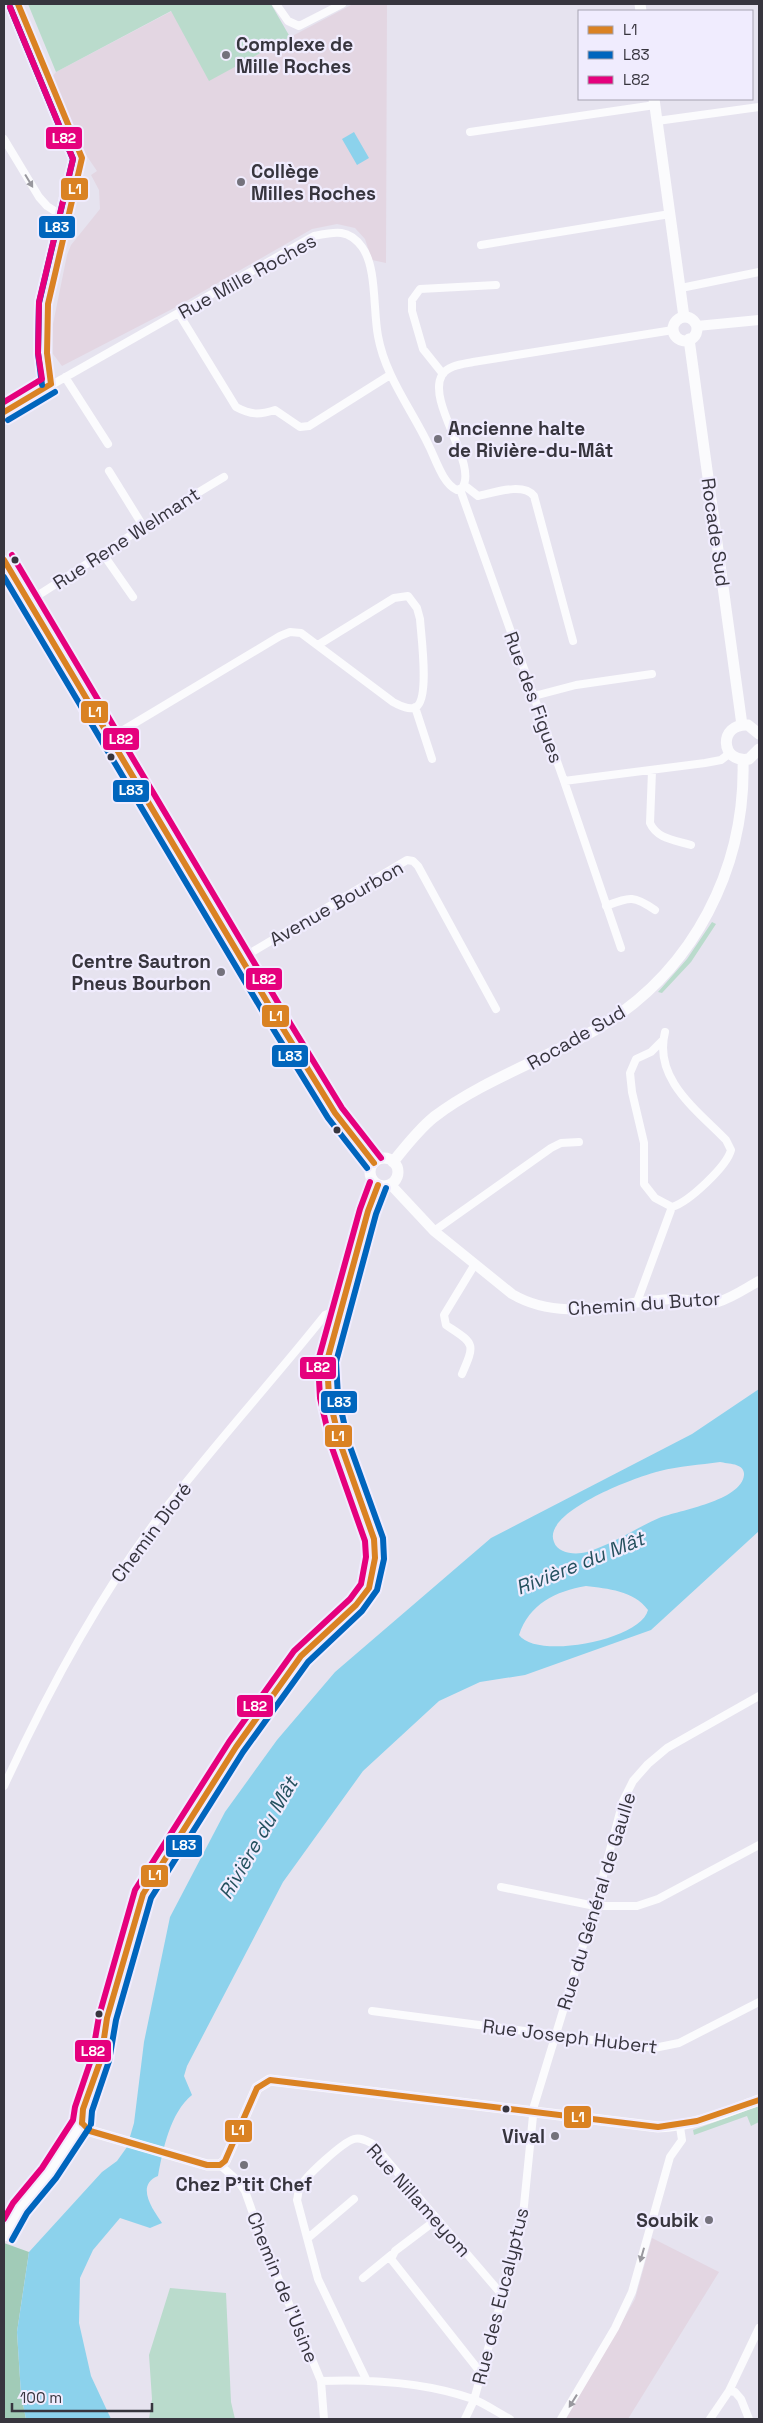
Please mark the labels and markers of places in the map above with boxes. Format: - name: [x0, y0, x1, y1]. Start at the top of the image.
- place label: Complexe de Mille Roches: [236, 32, 353, 79]
- marker: Complexe de Mille Roches: [220, 49, 232, 61]
- place label: Collège Milles Roches: [251, 159, 376, 206]
- marker: Collège Milles Roches: [235, 176, 247, 188]
- place label: Ancienne halte de Rivière-du-Mât: [448, 416, 614, 463]
- marker: Ancienne halte de Rivière-du-Mât: [432, 433, 444, 445]
- unlabelled marker: [10, 555, 20, 565]
- unlabelled marker: [106, 752, 116, 762]
- place label: Centre Sautron Pneus Bourbon: [71, 949, 211, 996]
- marker: Centre Sautron Pneus Bourbon: [215, 966, 227, 978]
- unlabelled marker: [332, 1125, 342, 1135]
- unlabelled marker: [94, 2009, 104, 2019]
- unlabelled marker: [501, 2104, 511, 2114]
- place label: Vival: [502, 2124, 545, 2149]
- marker: Vival: [549, 2130, 561, 2142]
- marker: Chez P'tit Chef: [238, 2159, 250, 2171]
- place label: Chez P'tit Chef: [176, 2172, 312, 2197]
- place label: Soubik: [636, 2208, 699, 2233]
- marker: Soubik: [703, 2214, 715, 2226]

